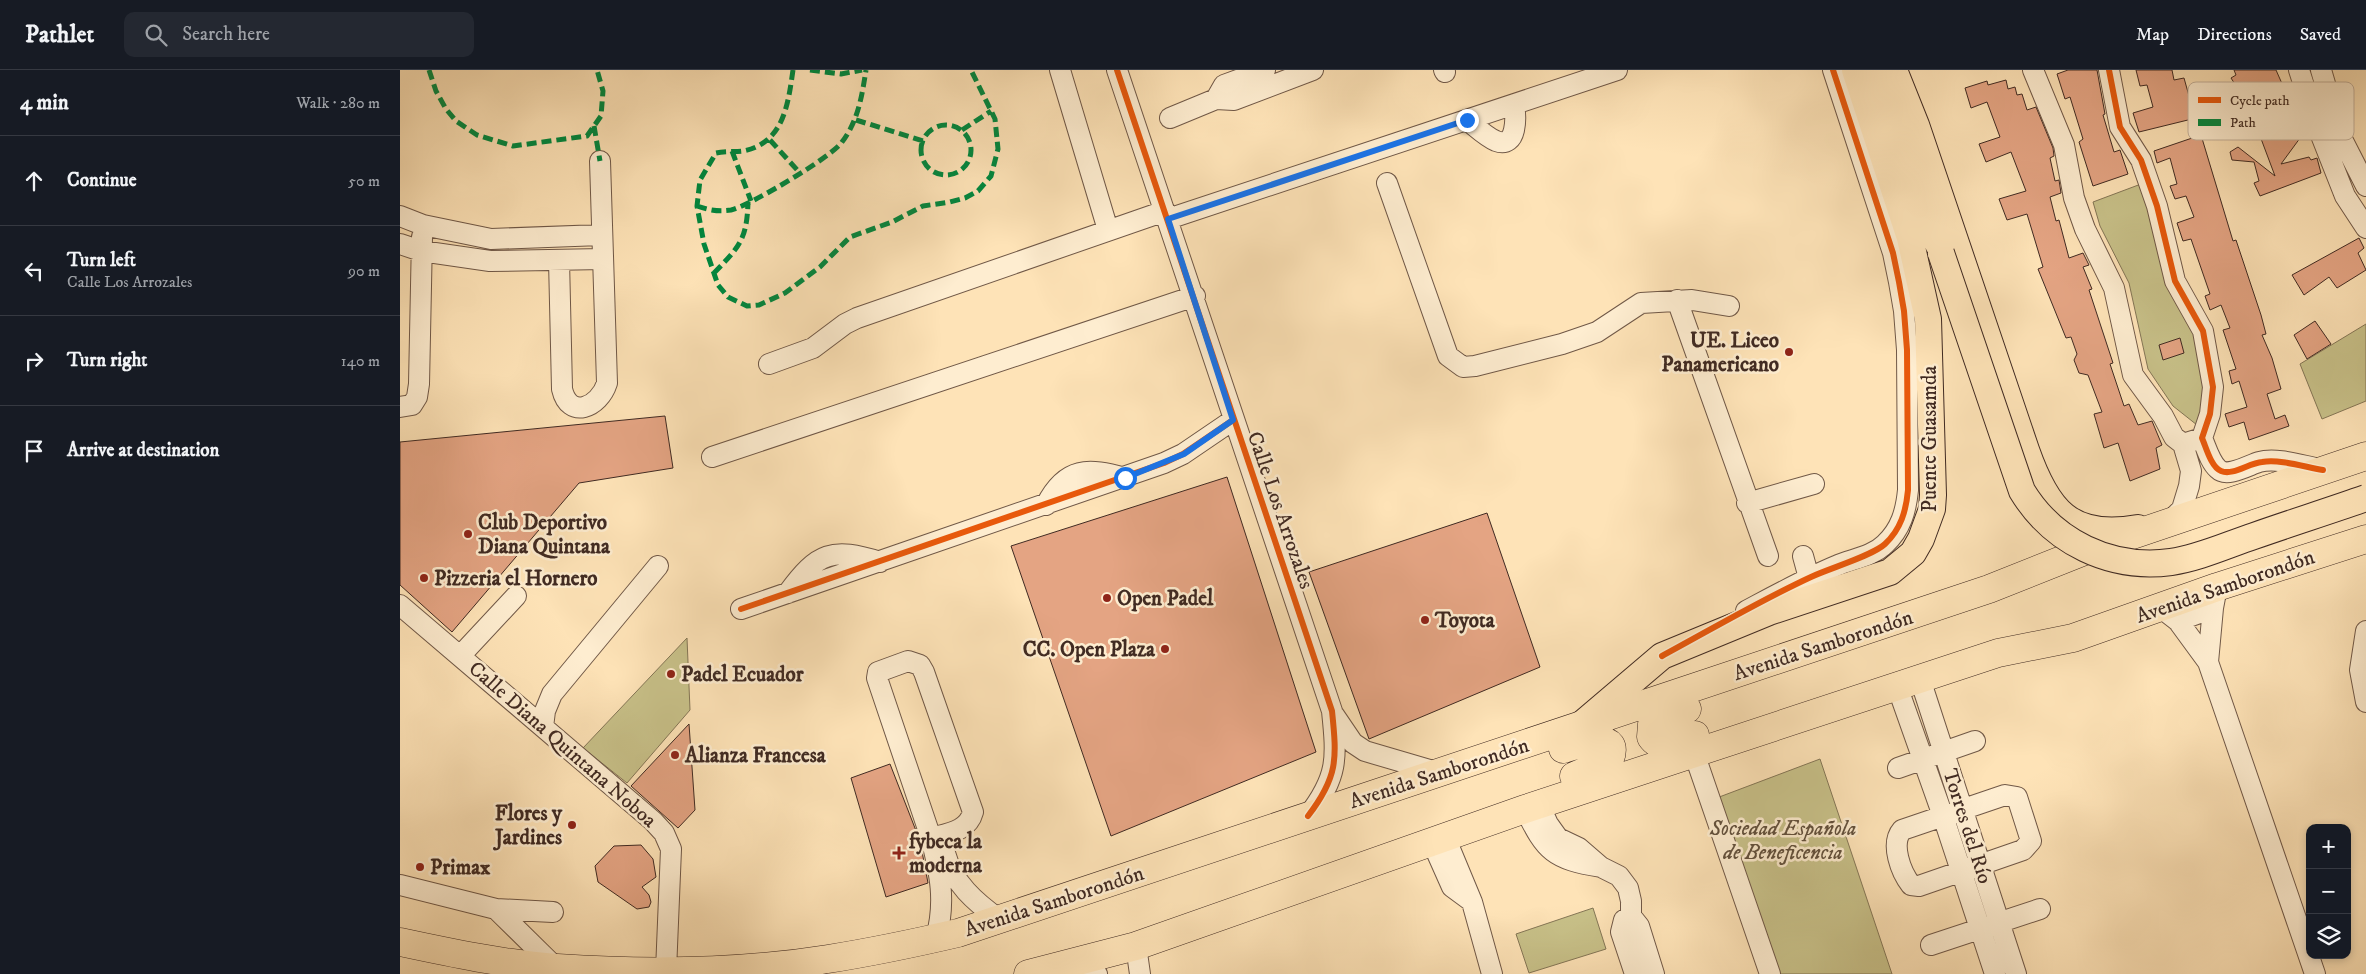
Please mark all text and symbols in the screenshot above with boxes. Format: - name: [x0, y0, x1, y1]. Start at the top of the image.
- search box: [124, 12, 474, 57]
- text: Pathlet: [25, 20, 94, 50]
- icon: search: [142, 21, 170, 49]
- text: Search here: [182, 23, 270, 46]
- text: Map: [2136, 24, 2169, 46]
- text: Directions: [2197, 24, 2272, 46]
- text: Saved: [2300, 24, 2341, 46]
- legend: [2188, 82, 2354, 140]
- text: 4 min: [20, 90, 69, 116]
- text: Cycle path: [2230, 92, 2290, 110]
- text: Walk · 280 m: [296, 93, 380, 113]
- route end: [1456, 109, 1479, 132]
- text: Path: [2230, 114, 2257, 132]
- icon: ahead: [20, 167, 48, 195]
- text: Continue: [67, 169, 137, 192]
- text: 50 m: [348, 171, 380, 191]
- text: Turn left: [67, 249, 136, 272]
- icon: left: [20, 257, 48, 285]
- text: 90 m: [348, 261, 380, 281]
- text: Calle Los Arrozales: [67, 272, 192, 292]
- place label: UE. Liceo Panamericano: [1661, 328, 1779, 378]
- marker: UE. Liceo Panamericano: [1783, 346, 1795, 358]
- icon: right: [20, 347, 48, 375]
- text: Turn right: [67, 349, 147, 372]
- text: 140 m: [341, 351, 380, 371]
- street label: Puente Guasamda: [1917, 366, 1943, 512]
- street label: Calle Los Arrozales: [1241, 428, 1319, 592]
- icon: arrive: [20, 437, 48, 465]
- text: Arrive at destination: [67, 439, 219, 462]
- route start: [1114, 467, 1137, 490]
- place label: Club Deportivo Diana Quintana: [478, 510, 611, 560]
- marker: Club Deportivo Diana Quintana: [462, 528, 474, 540]
- street label: Avenida Samborondón: [2133, 544, 2318, 630]
- place label: Pizzeria el Hornero: [434, 566, 598, 592]
- marker: Pizzeria el Hornero: [418, 572, 430, 584]
- place label: Open Padel: [1117, 586, 1214, 612]
- marker: Open Padel: [1101, 592, 1113, 604]
- street label: Avenida Samborondón: [1730, 605, 1916, 687]
- place label: Toyota: [1434, 608, 1496, 634]
- marker: Toyota: [1419, 614, 1431, 626]
- place label: CC. Open Plaza: [1023, 637, 1156, 663]
- marker: CC. Open Plaza: [1159, 643, 1171, 655]
- street label: Calle Diana Quintana Noboa: [463, 656, 662, 834]
- place label: Padel Ecuador: [681, 662, 805, 688]
- marker: Padel Ecuador: [665, 668, 677, 680]
- street label: Avenida Samborondón: [1346, 733, 1532, 815]
- place label: Alianza Francesa: [684, 743, 827, 769]
- marker: Alianza Francesa: [669, 749, 681, 761]
- street label: Torres del Río: [1936, 766, 1998, 887]
- place label: Flores y Jardines: [493, 801, 563, 851]
- park label: Sociedad Española de Beneficencia: [1709, 816, 1856, 866]
- marker: Flores y Jardines: [566, 819, 578, 831]
- map controls: [2306, 824, 2351, 959]
- button: +: [2306, 824, 2351, 869]
- place label: fybeca la moderna: [908, 829, 983, 879]
- marker: fybeca la moderna: [893, 847, 905, 859]
- place label: Primax: [430, 855, 491, 881]
- marker: Primax: [414, 861, 426, 873]
- street label: Avenida Samborondón: [961, 861, 1147, 943]
- button: −: [2306, 869, 2351, 914]
- button: layers: [2306, 914, 2351, 959]

